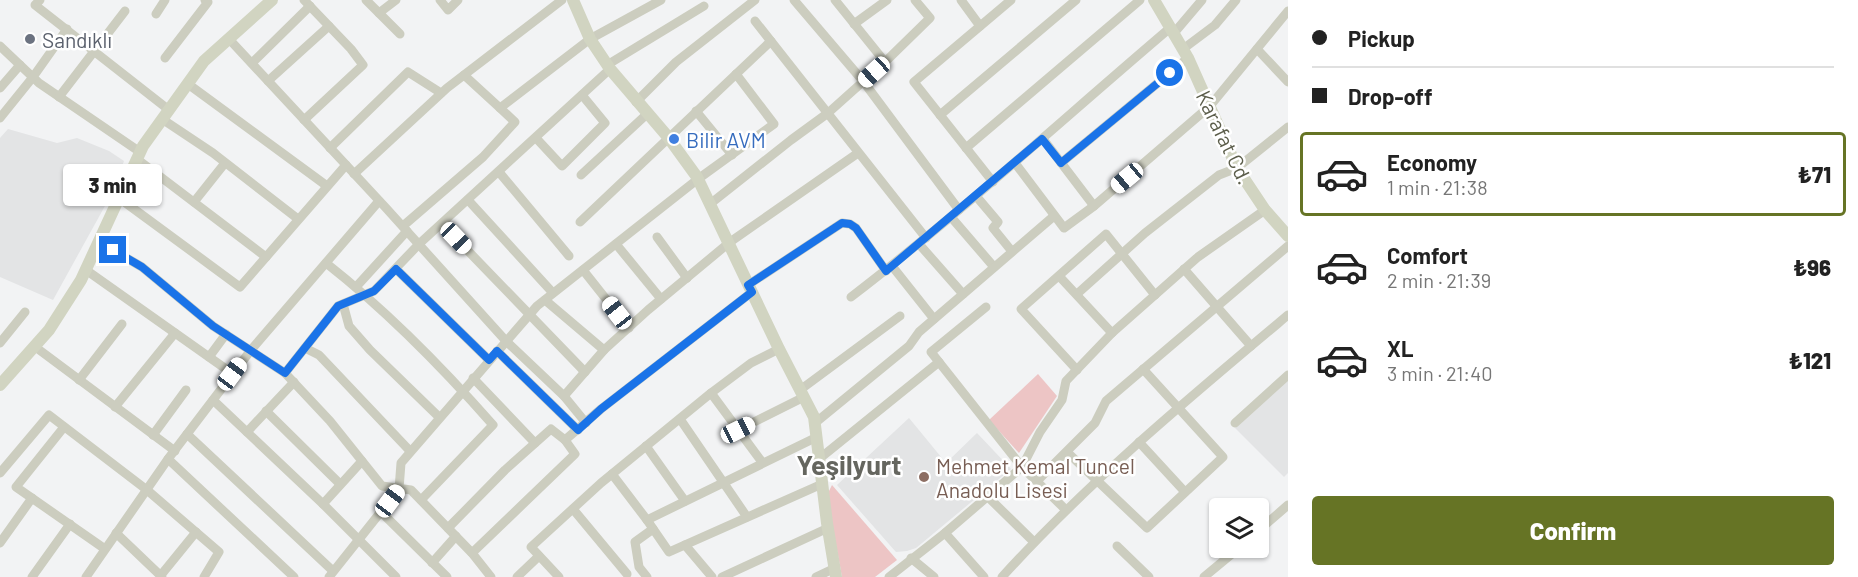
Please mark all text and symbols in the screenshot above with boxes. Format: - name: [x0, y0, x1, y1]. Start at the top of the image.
- text: Pickup: [1348, 25, 1415, 51]
- place label: Sandıklı: [42, 27, 112, 52]
- marker: Sandıklı: [23, 32, 37, 46]
- car: [855, 53, 893, 91]
- route start: [1156, 59, 1183, 86]
- text: Drop-off: [1348, 83, 1432, 109]
- street label: Karafat Cd.: [1192, 86, 1258, 188]
- place label: Bilir AVM: [686, 127, 766, 152]
- marker: Bilir AVM: [667, 132, 681, 146]
- icon: car: [1315, 147, 1369, 201]
- text: Economy: [1387, 149, 1477, 175]
- car: [1107, 160, 1147, 196]
- text: ₺71: [1798, 161, 1831, 187]
- callout: 3 min: [63, 163, 162, 205]
- text: 3 min: [89, 173, 136, 197]
- text: 1 min · 21:38: [1387, 175, 1488, 199]
- car: [437, 219, 475, 257]
- route end: [99, 236, 126, 263]
- icon: car: [1315, 240, 1369, 294]
- text: Comfort: [1387, 242, 1468, 268]
- text: ₺96: [1793, 254, 1831, 280]
- text: 2 min · 21:39: [1387, 268, 1491, 292]
- car: [599, 293, 635, 333]
- icon: car: [1315, 333, 1369, 387]
- text: XL: [1387, 335, 1413, 361]
- text: ₺121: [1789, 347, 1831, 373]
- car: [214, 354, 250, 394]
- text: 3 min · 21:40: [1387, 361, 1492, 385]
- car: [718, 414, 758, 446]
- district label: Yeşilyurt: [796, 448, 902, 480]
- place label: Mehmet Kemal Tuncel Anadolu Lisesi: [936, 453, 1135, 502]
- marker: Mehmet Kemal Tuncel Anadolu Lisesi: [917, 470, 931, 484]
- car: [372, 481, 408, 521]
- button: Confirm: [1312, 496, 1834, 565]
- map controls: [1209, 498, 1269, 558]
- button: layers: [1209, 498, 1269, 558]

